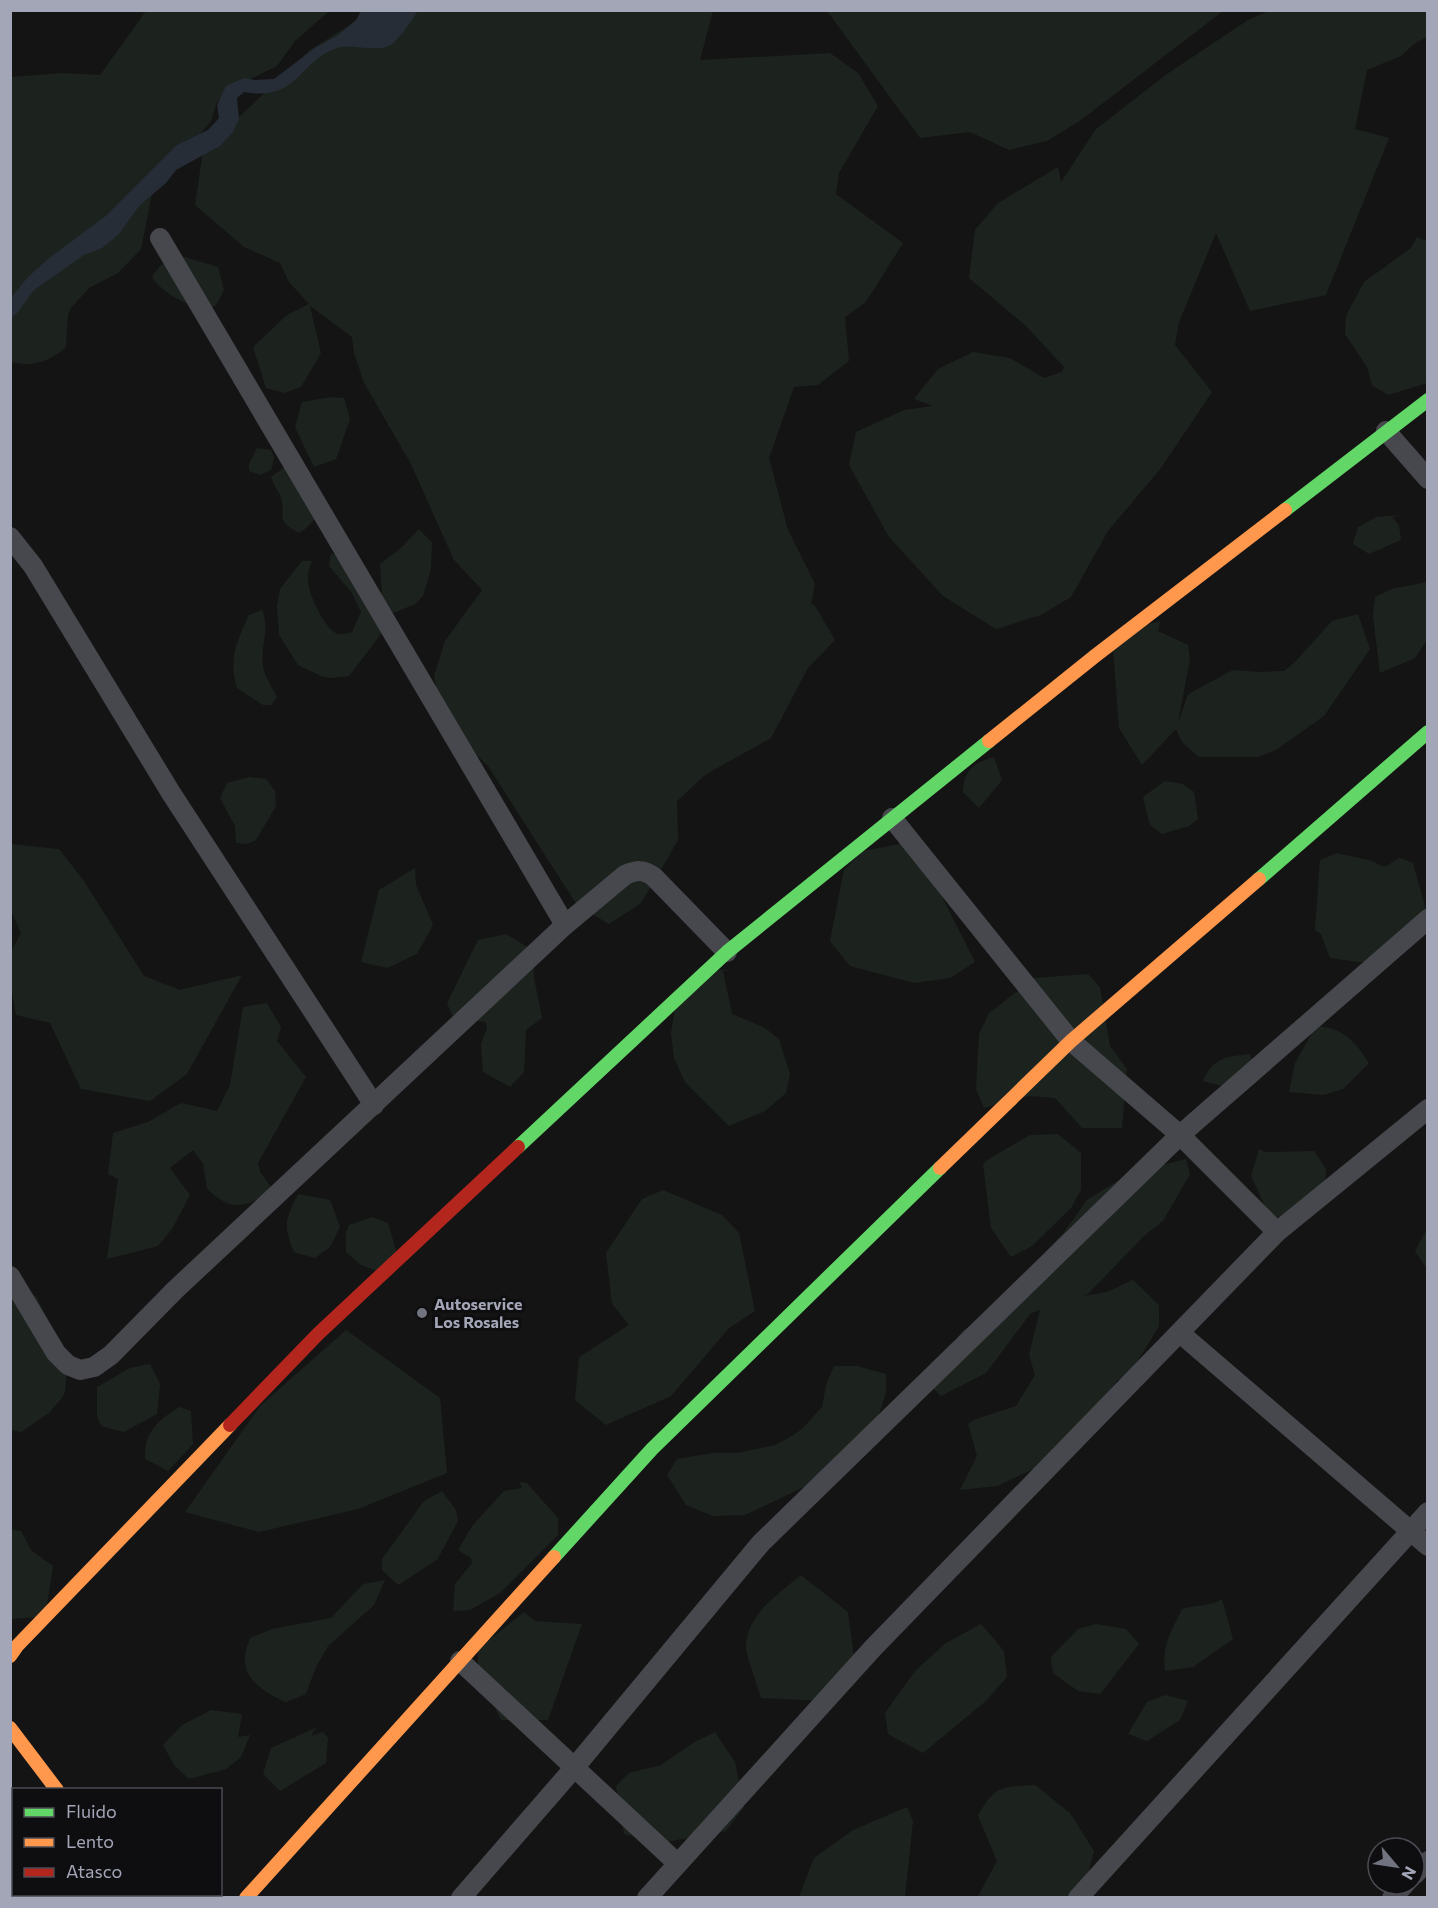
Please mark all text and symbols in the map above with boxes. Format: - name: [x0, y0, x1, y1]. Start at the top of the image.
- place label: Autoservice Los Rosales: [434, 1294, 522, 1331]
- marker: Autoservice Los Rosales: [415, 1306, 429, 1320]
- legend: [12, 1788, 222, 1896]
- text: Fluido: [66, 1800, 117, 1822]
- text: Lento: [66, 1830, 114, 1852]
- north arrow: [1366, 1836, 1426, 1896]
- text: Atasco: [66, 1860, 122, 1882]
- text: N: [1398, 1864, 1421, 1883]

